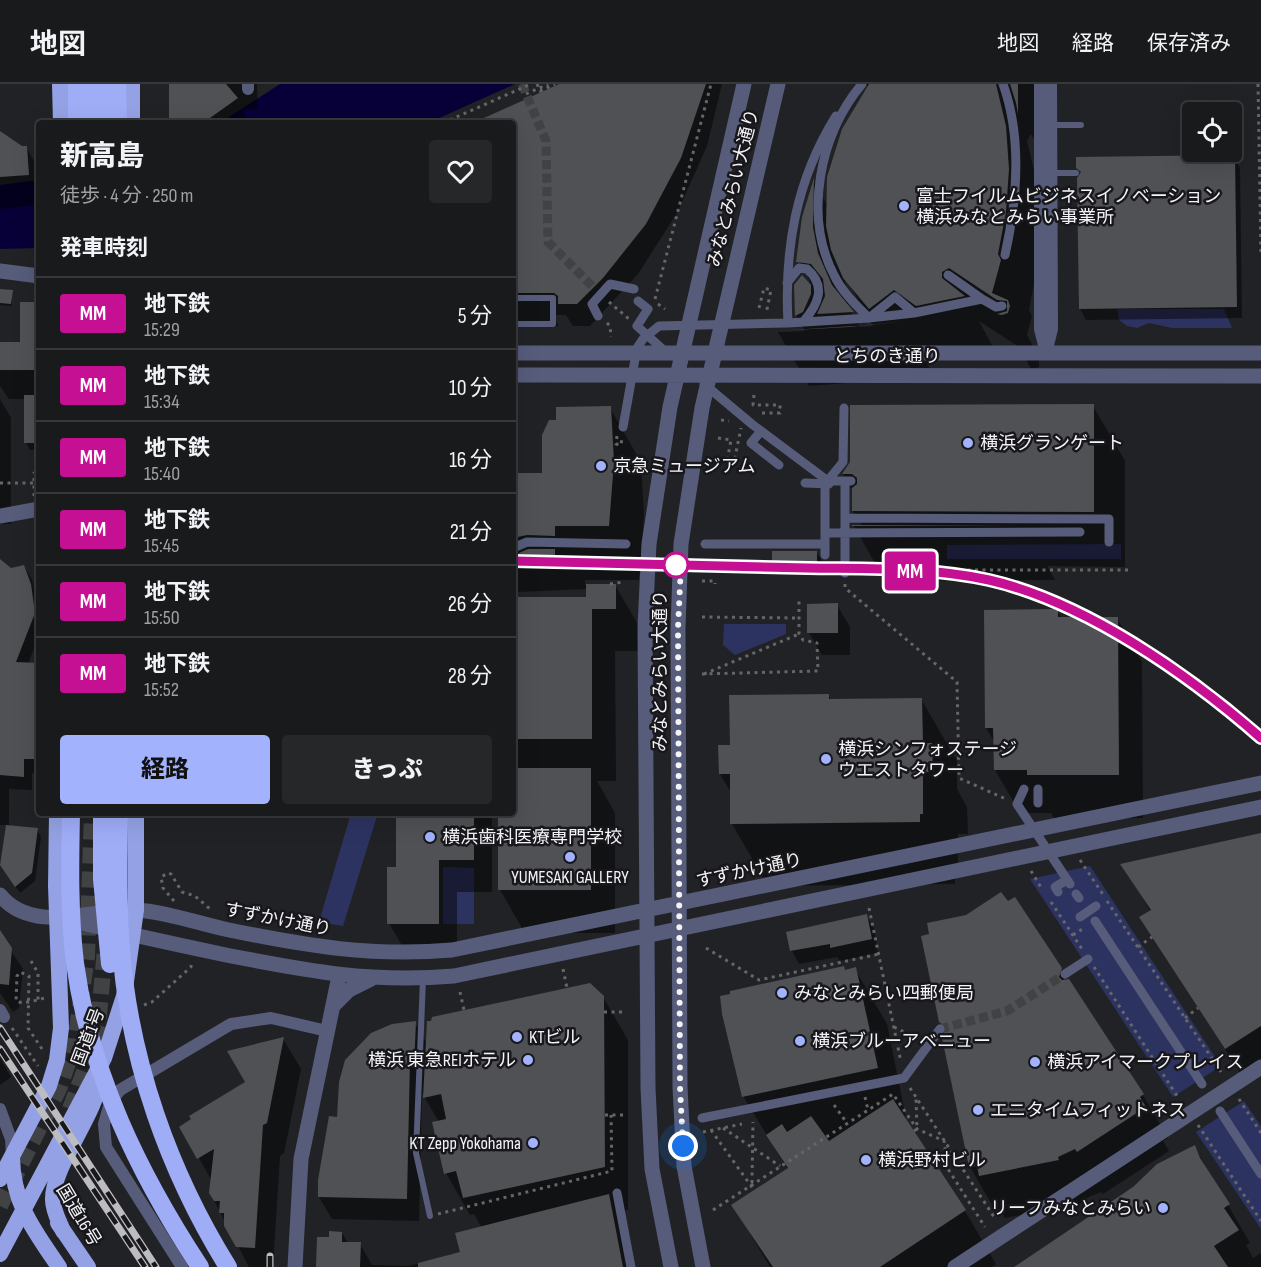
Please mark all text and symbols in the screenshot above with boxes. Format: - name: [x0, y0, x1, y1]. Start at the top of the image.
- text: 地図: [30, 28, 86, 61]
- text: 地図: [997, 31, 1039, 56]
- text: 経路: [1072, 31, 1114, 56]
- text: 保存済み: [1147, 31, 1231, 56]
- map controls: [1182, 102, 1242, 162]
- button: locate: [1182, 102, 1242, 162]
- street label: みなとみらい大通り: [704, 107, 763, 269]
- text: 新高島: [60, 140, 144, 173]
- button: heart: [429, 140, 492, 203]
- text: 徒歩 · 4 分 · 250 m: [60, 184, 193, 208]
- place label: 富士フイルムビジネスイノベーション 横浜みなとみらい事業所: [916, 186, 1221, 228]
- marker: 富士フイルムビジネスイノベーション 横浜みなとみらい事業所: [897, 199, 911, 213]
- text: 発車時刻: [60, 235, 148, 262]
- text: 地下鉄: [144, 291, 210, 318]
- text: MM: [80, 301, 106, 326]
- text: 5 分: [458, 303, 492, 330]
- text: 15:29: [144, 318, 180, 342]
- street label: とちのき通り: [833, 346, 941, 367]
- text: 地下鉄: [144, 363, 210, 390]
- text: MM: [80, 373, 106, 398]
- text: 10 分: [449, 375, 492, 402]
- text: 15:34: [144, 390, 180, 414]
- place label: 横浜グランゲート: [980, 433, 1124, 454]
- text: 地下鉄: [144, 435, 210, 462]
- marker: 横浜グランゲート: [961, 436, 975, 450]
- text: MM: [80, 445, 106, 470]
- text: 16 分: [449, 447, 492, 474]
- place label: 京急ミュージアム: [613, 456, 755, 477]
- marker: 京急ミュージアム: [594, 459, 608, 473]
- text: 15:40: [144, 462, 180, 486]
- text: 地下鉄: [144, 507, 210, 534]
- text: MM: [80, 517, 106, 542]
- text: 21 分: [450, 519, 492, 546]
- text: 15:45: [144, 534, 179, 558]
- unlabelled marker: [663, 552, 689, 578]
- line badge: MM: [883, 552, 937, 590]
- text: MM: [897, 559, 923, 584]
- text: 地下鉄: [144, 579, 210, 606]
- text: MM: [80, 589, 106, 614]
- street label: みなとみらい大通り: [650, 590, 671, 752]
- text: 26 分: [448, 591, 492, 618]
- text: 15:50: [144, 606, 180, 630]
- text: 地下鉄: [144, 651, 210, 678]
- text: MM: [80, 661, 106, 686]
- text: 28 分: [448, 663, 492, 690]
- text: 15:52: [144, 678, 179, 702]
- button: 経路: [60, 735, 270, 804]
- button: きっぷ: [282, 735, 492, 804]
- place label: 横浜シンフォステージ ウエストタワー: [838, 739, 1017, 781]
- marker: 横浜シンフォステージ ウエストタワー: [819, 752, 833, 766]
- place label: 横浜歯科医療専門学校: [442, 827, 622, 848]
- marker: 横浜歯科医療専門学校: [423, 830, 437, 844]
- street label: すずかけ通り: [694, 849, 804, 892]
- marker: YUMESAKI GALLERY: [563, 850, 577, 864]
- place label: YUMESAKI GALLERY: [511, 867, 629, 888]
- street label: すずかけ通り: [223, 899, 333, 940]
- place label: みなとみらい四郵便局: [794, 983, 974, 1004]
- marker: みなとみらい四郵便局: [775, 986, 789, 1000]
- street label: 国道1号: [68, 1005, 109, 1069]
- place label: KTビル: [529, 1027, 581, 1048]
- marker: KTビル: [510, 1030, 524, 1044]
- place label: 横浜ブルーアベニュー: [812, 1031, 991, 1052]
- marker: 横浜ブルーアベニュー: [793, 1034, 807, 1048]
- place label: 横浜 東急REIホテル: [368, 1050, 516, 1071]
- place label: 横浜アイマークプレイス: [1047, 1052, 1244, 1073]
- marker: 横浜 東急REIホテル: [521, 1053, 535, 1067]
- marker: 横浜アイマークプレイス: [1028, 1055, 1042, 1069]
- place label: エニタイムフィットネス: [990, 1100, 1186, 1121]
- marker: エニタイムフィットネス: [971, 1103, 985, 1117]
- your location: [668, 1131, 698, 1161]
- place label: KT Zepp Yokohama: [409, 1133, 521, 1154]
- marker: KT Zepp Yokohama: [526, 1136, 540, 1150]
- place label: 横浜野村ビル: [878, 1150, 986, 1171]
- marker: 横浜野村ビル: [859, 1153, 873, 1167]
- street label: 国道16号: [52, 1181, 105, 1250]
- place label: リーフみなとみらい: [990, 1198, 1151, 1219]
- marker: リーフみなとみらい: [1156, 1201, 1170, 1215]

